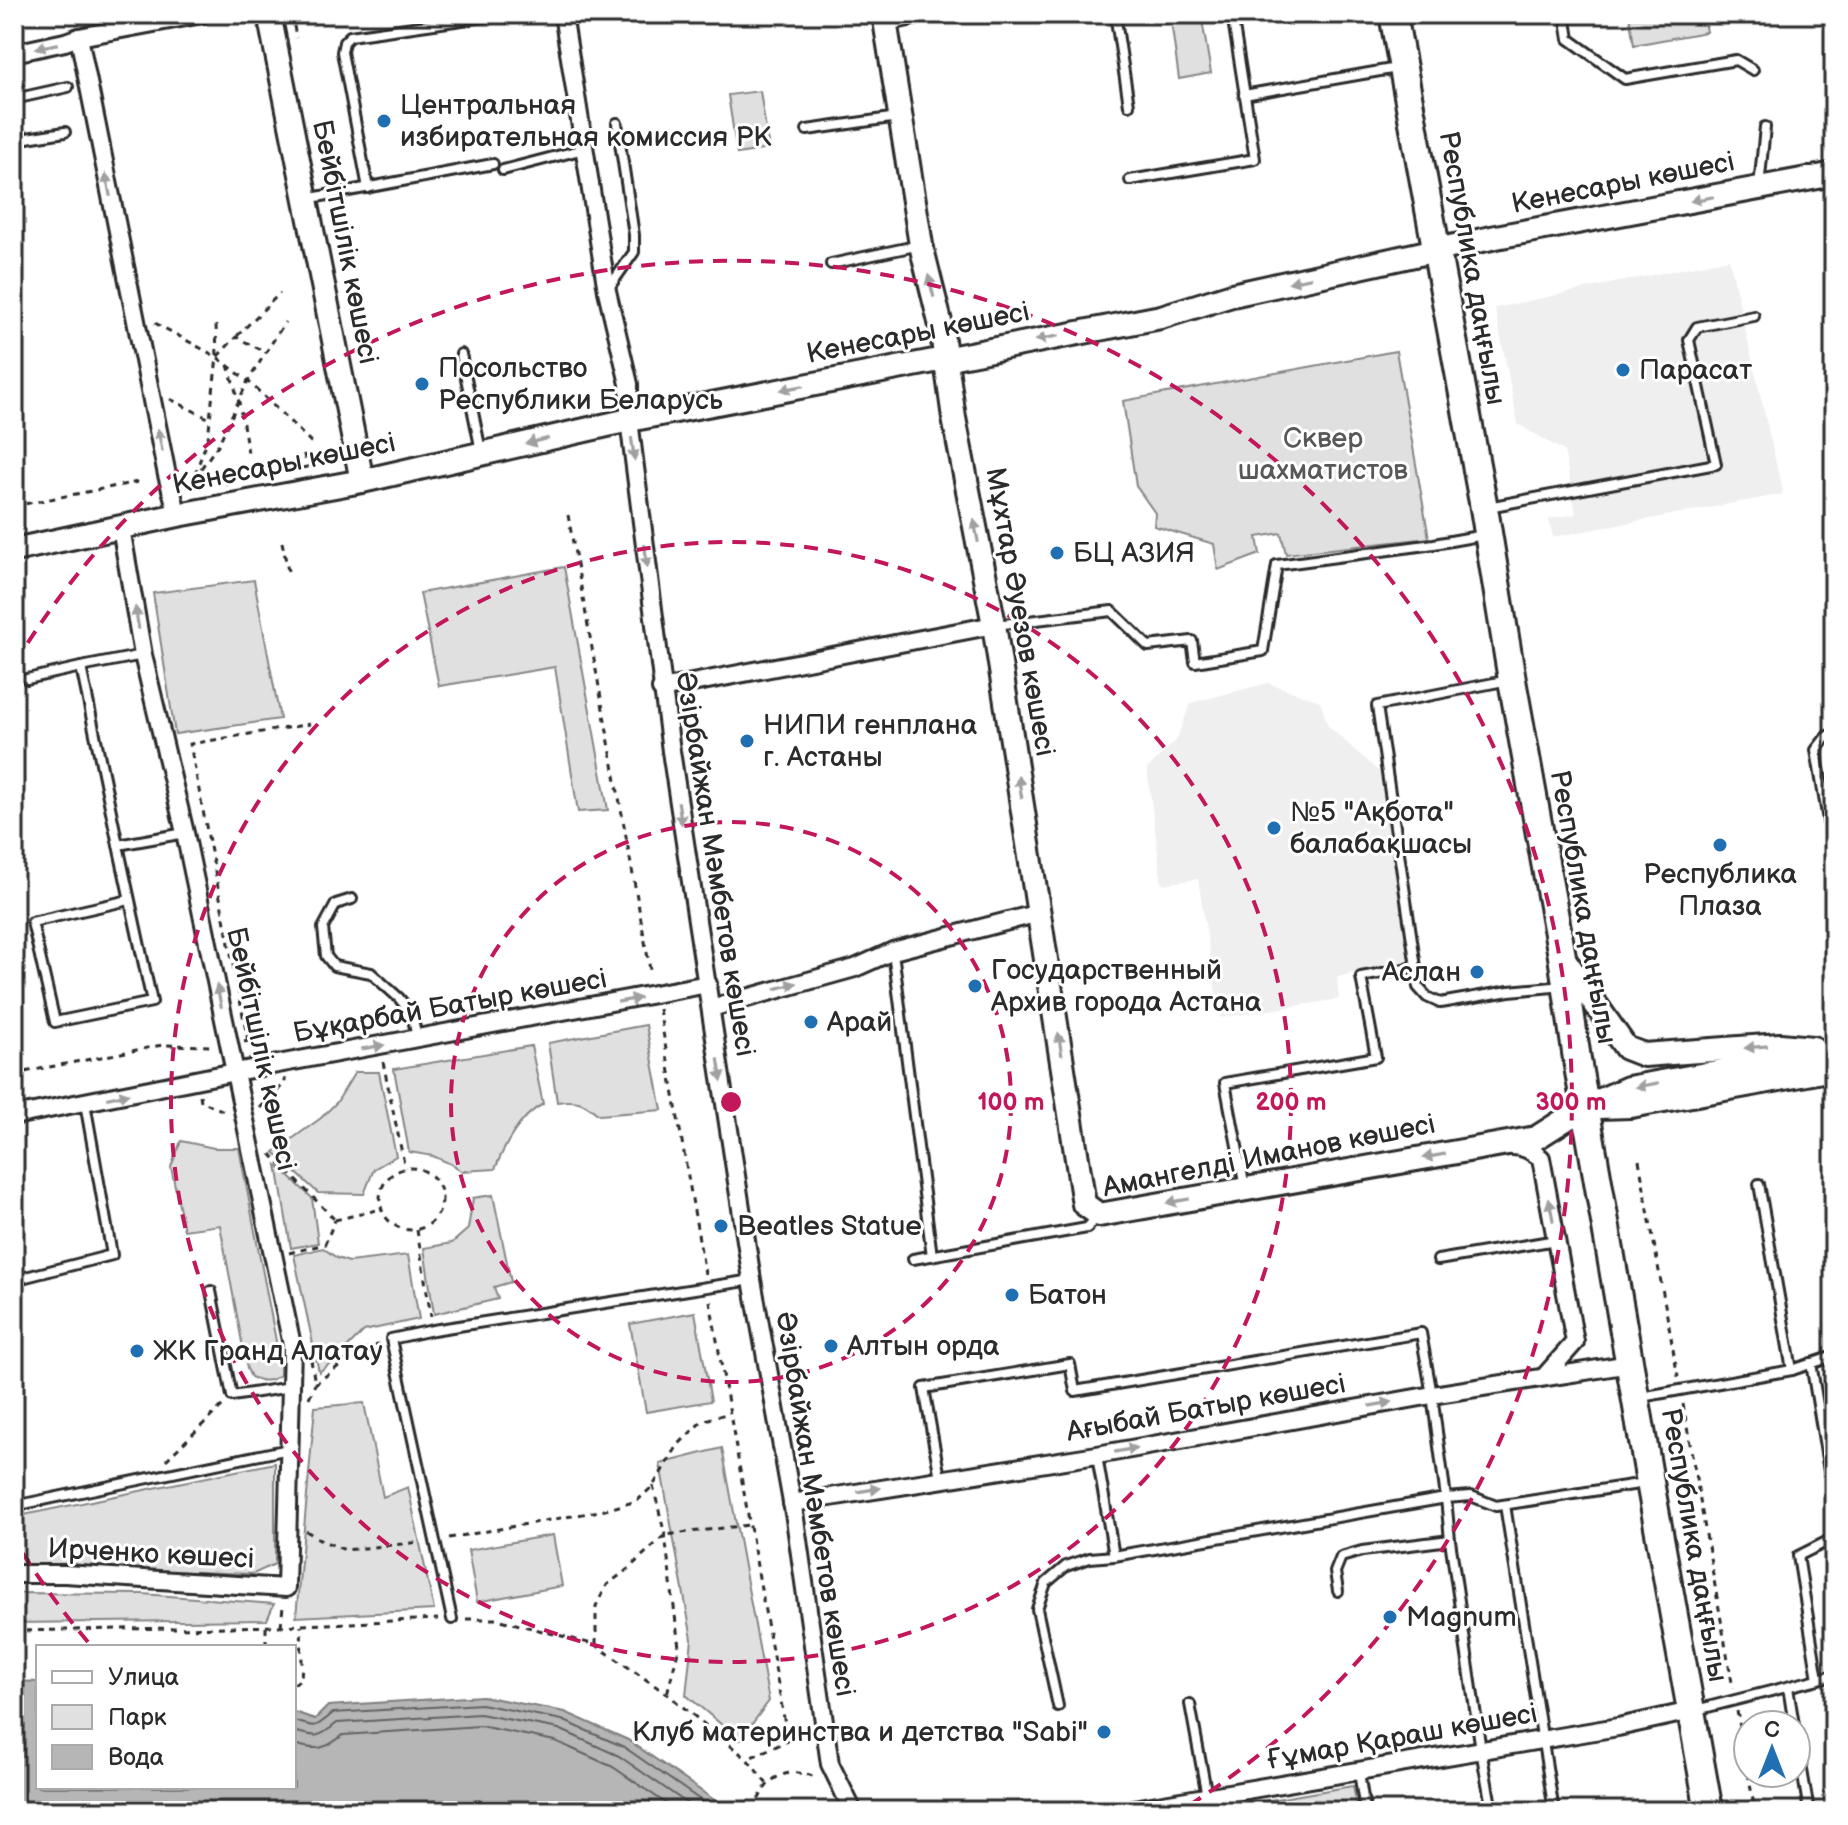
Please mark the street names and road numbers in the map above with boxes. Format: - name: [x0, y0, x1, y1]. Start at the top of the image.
- street label: Бейбітшілік көшесі: [305, 117, 385, 367]
- street label: Республика даңғылы: [1432, 128, 1512, 408]
- street label: Кенесары көшесі: [1509, 145, 1737, 221]
- street label: Кенесары көшесі: [804, 295, 1032, 371]
- street label: Кенесары көшесі: [170, 426, 398, 502]
- street label: Мұхтар Әуезов көшесі: [978, 465, 1062, 759]
- street label: Әзірбайжан Мәмбетов көшесі: [668, 669, 762, 1059]
- street label: Республика даңғылы: [1543, 767, 1623, 1047]
- street label: Бейбітшілік көшесі: [219, 924, 303, 1174]
- street label: Бұқарбай Батыр көшесі: [291, 962, 609, 1050]
- street label: Амангелді Иманов көшесі: [1099, 1108, 1438, 1205]
- street label: Әзірбайжан Мәмбетов көшесі: [768, 1309, 862, 1699]
- street label: Ағыбай Батыр көшесі: [1063, 1367, 1348, 1449]
- street label: Республика даңғылы: [1654, 1405, 1734, 1685]
- street label: Ирченко көшесі: [47, 1532, 255, 1576]
- street label: Ғұмар Қараш көшесі: [1264, 1697, 1540, 1777]

